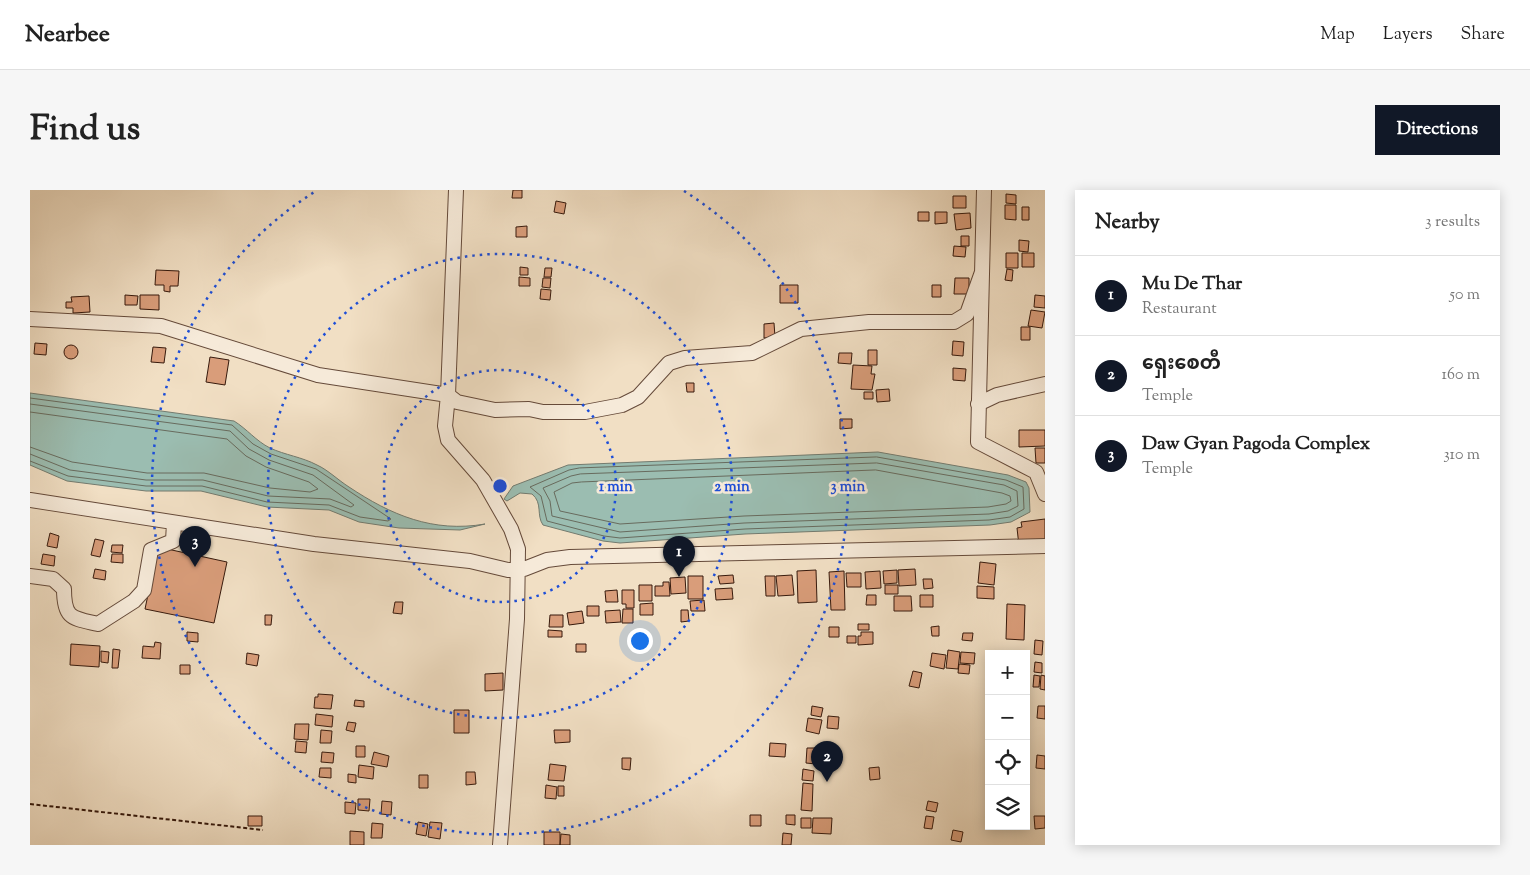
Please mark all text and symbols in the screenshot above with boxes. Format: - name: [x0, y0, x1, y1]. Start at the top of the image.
- text: Nearbee: [25, 18, 110, 52]
- text: Map: [1320, 22, 1355, 48]
- text: Layers: [1383, 22, 1433, 48]
- text: Share: [1461, 22, 1505, 48]
- text: Find us: [30, 105, 140, 156]
- button: Directions: [1375, 105, 1500, 155]
- text: Nearby: [1095, 208, 1160, 238]
- text: 3 results: [1425, 211, 1480, 234]
- text: Mu De Thar: [1142, 271, 1242, 298]
- text: 1: [1108, 284, 1114, 307]
- text: 50 m: [1449, 284, 1480, 307]
- text: Restaurant: [1142, 298, 1217, 321]
- text: ရှေးစေတီ: [1142, 351, 1221, 378]
- text: 2: [1107, 364, 1115, 387]
- text: 160 m: [1442, 364, 1480, 387]
- text: Temple: [1142, 385, 1193, 408]
- text: Daw Gyan Pagoda Complex: [1142, 431, 1370, 458]
- text: 3: [1108, 444, 1114, 467]
- text: 310 m: [1443, 444, 1480, 467]
- text: Temple: [1142, 458, 1193, 481]
- centre of rings: [491, 477, 509, 495]
- text: 1 min: [599, 477, 633, 498]
- text: 2 min: [714, 477, 750, 498]
- text: 3 min: [831, 477, 866, 498]
- pin: 3: [179, 526, 211, 567]
- pin: 1: [663, 536, 695, 577]
- your location: [627, 628, 653, 654]
- map controls: [985, 650, 1030, 830]
- button: +: [985, 650, 1030, 695]
- button: −: [985, 695, 1030, 740]
- button: locate: [985, 740, 1030, 785]
- pin: 2: [811, 741, 843, 782]
- button: layers: [985, 785, 1030, 830]

